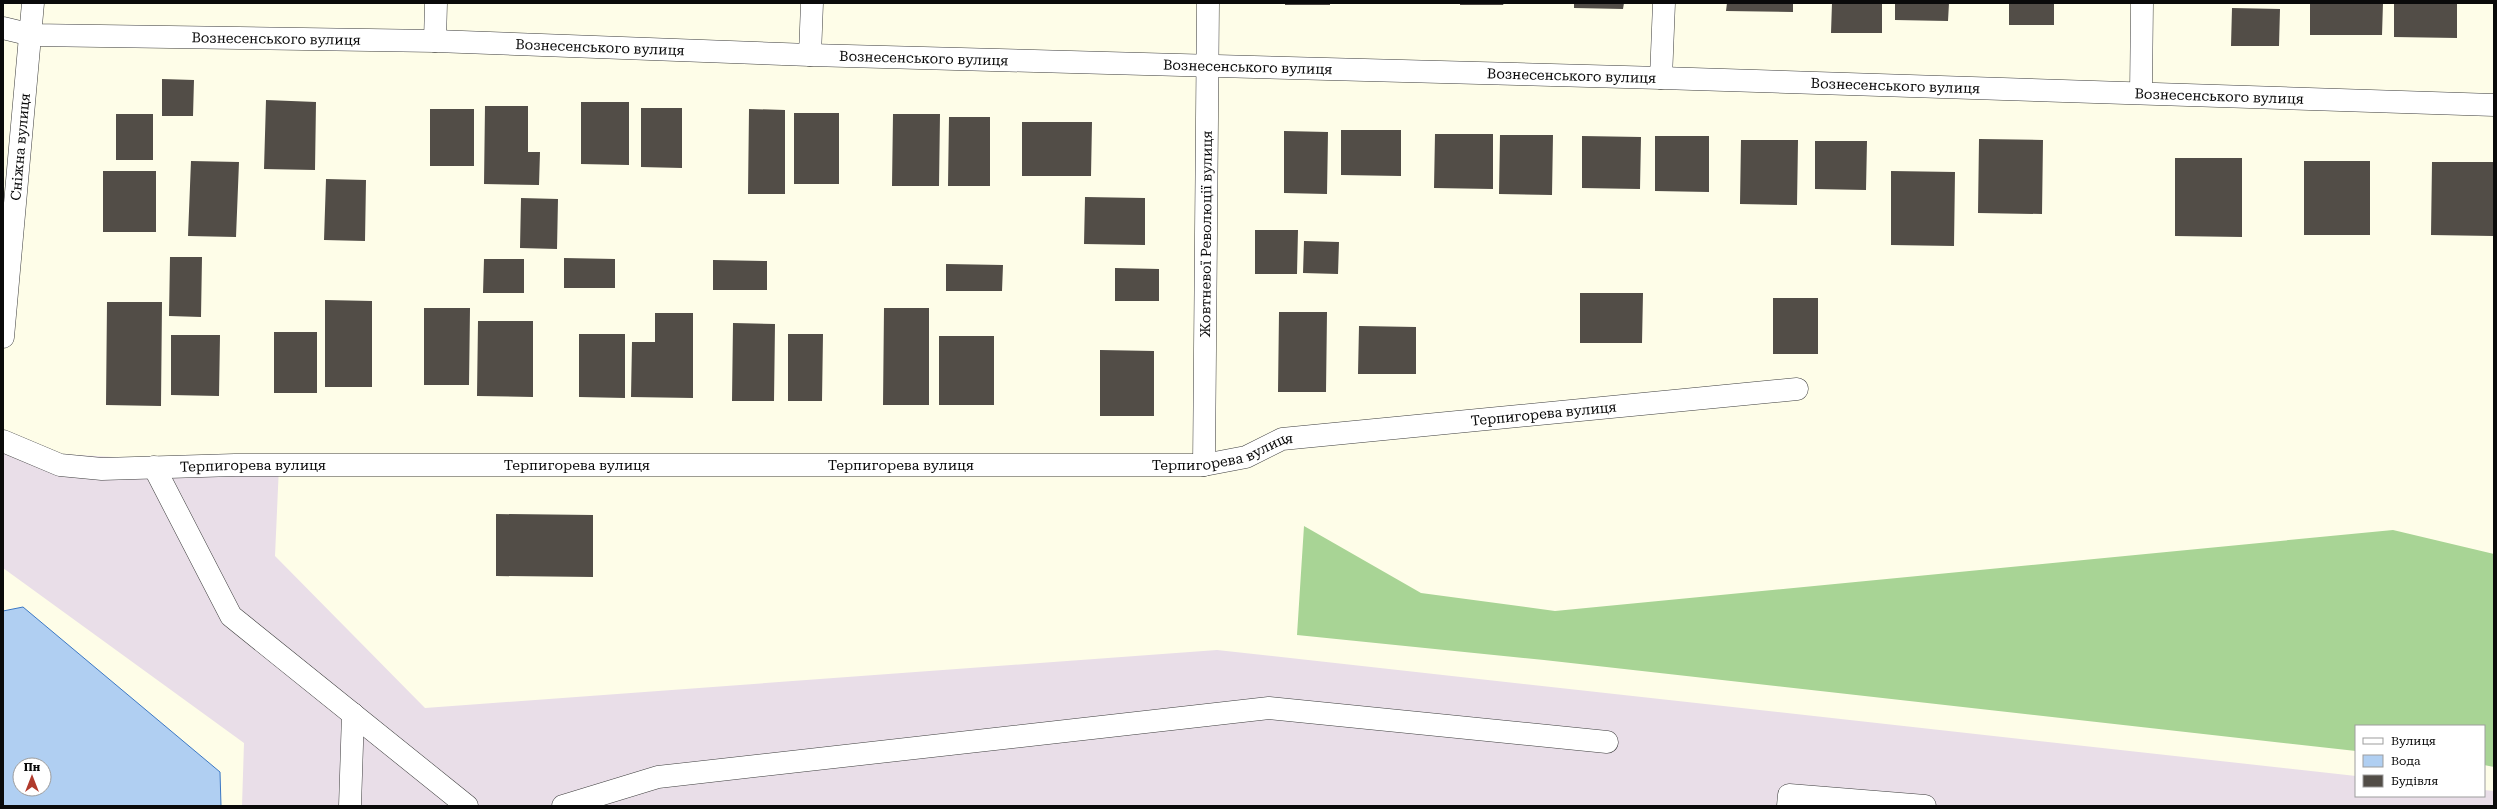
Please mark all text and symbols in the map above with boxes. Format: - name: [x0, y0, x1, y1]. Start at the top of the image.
- street label: Вознесенського вулиця: [191, 29, 361, 48]
- street label: Вознесенського вулиця: [515, 36, 685, 58]
- street label: Вознесенського вулиця: [839, 48, 1009, 68]
- street label: Вознесенського вулиця: [1163, 57, 1333, 77]
- street label: Вознесенського вулиця: [1487, 65, 1656, 86]
- street label: Вознесенського вулиця: [1811, 75, 1980, 96]
- street label: Вознесенського вулиця: [2134, 85, 2304, 107]
- street label: Сніжна вулиця: [7, 92, 33, 201]
- street label: Жовтневої Революції вулиця: [1197, 130, 1215, 338]
- street label: Терпигорева вулиця: [1470, 399, 1617, 429]
- street label: Терпигорева вулиця: [1152, 430, 1294, 473]
- street label: Терпигорева вулиця: [180, 457, 326, 475]
- street label: Терпигорева вулиця: [504, 457, 650, 473]
- street label: Терпигорева вулиця: [828, 457, 974, 473]
- legend: [2355, 725, 2485, 797]
- text: Вулиця: [2391, 734, 2436, 748]
- text: Вода: [2391, 754, 2421, 768]
- north arrow: [12, 757, 52, 797]
- text: Пн: [24, 761, 41, 774]
- text: Будівля: [2391, 774, 2438, 788]

